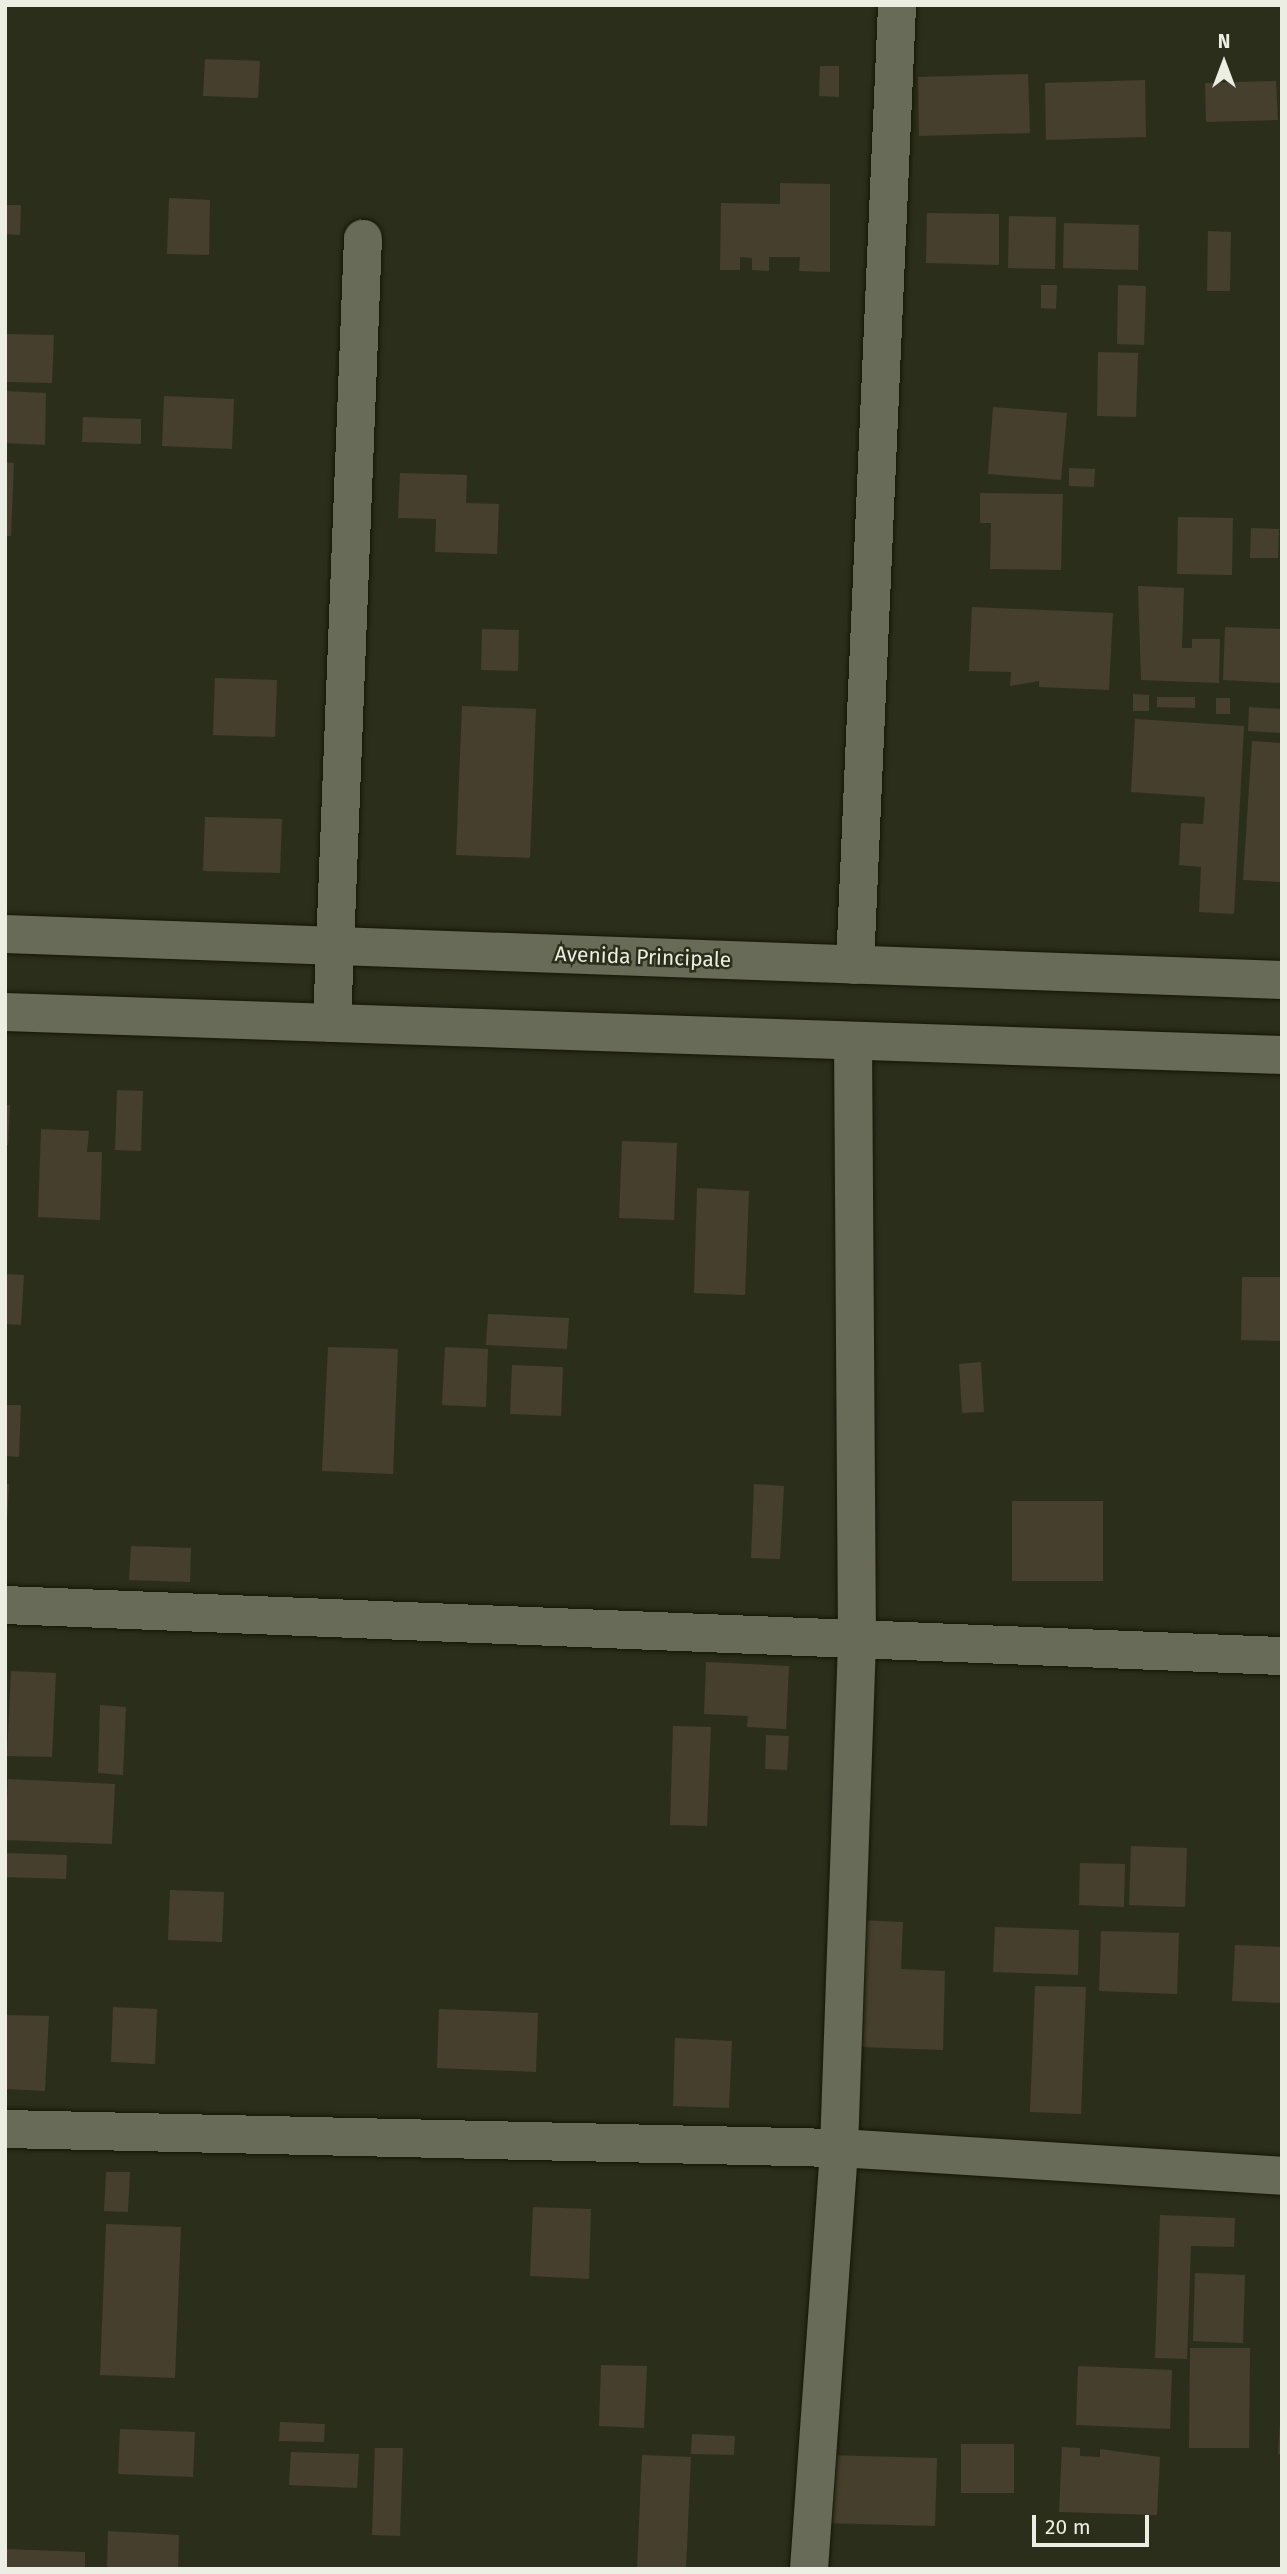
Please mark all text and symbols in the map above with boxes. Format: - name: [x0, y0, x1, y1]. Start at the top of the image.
- north arrow: [1189, 28, 1259, 98]
- text: N: [1218, 30, 1230, 53]
- street label: Avenida Principale: [554, 941, 732, 973]
- scale bar: [1035, 2500, 1152, 2544]
- text: 20 m: [1045, 2514, 1091, 2540]

